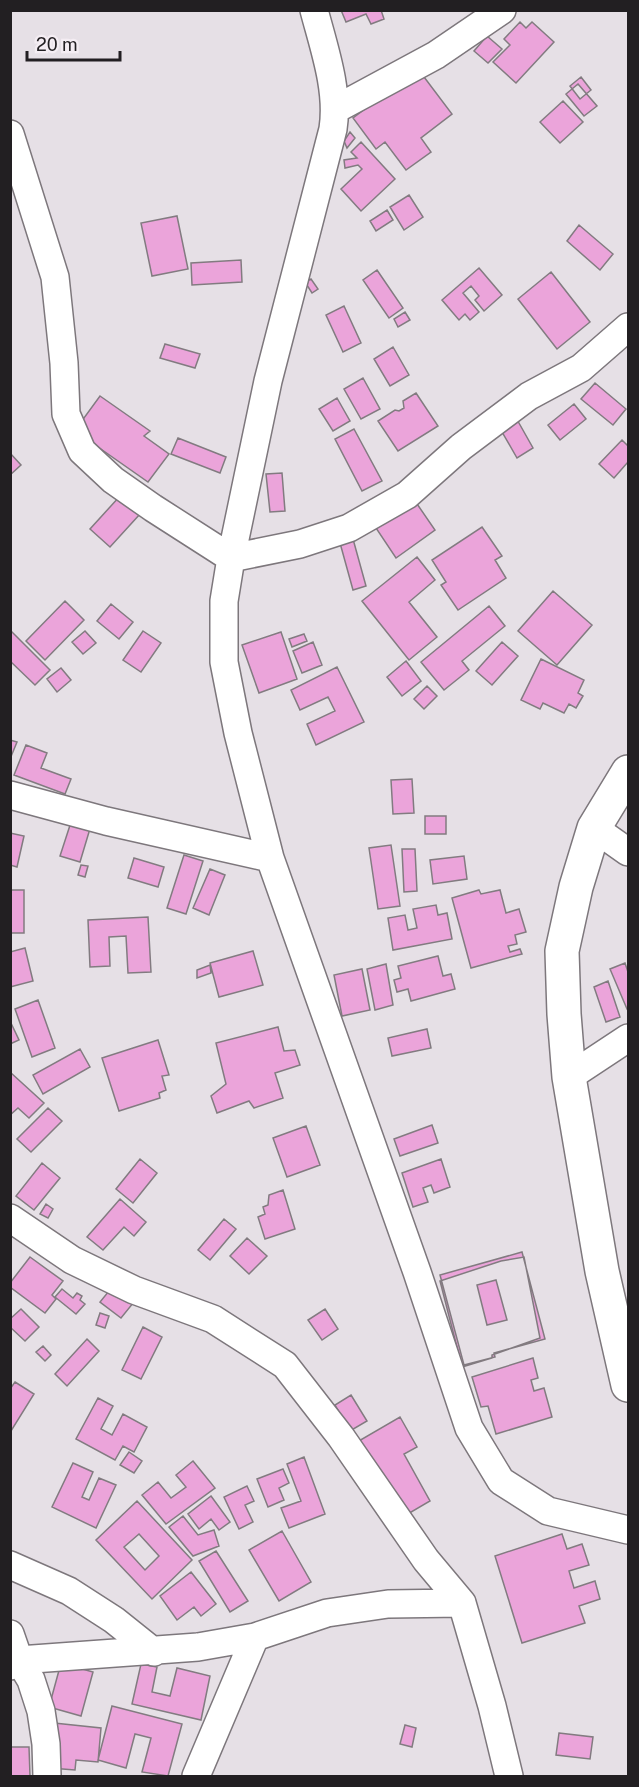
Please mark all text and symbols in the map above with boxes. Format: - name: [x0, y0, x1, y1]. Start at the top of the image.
- scale bar: [27, 24, 120, 62]
- text: 20 m: [36, 34, 78, 55]

